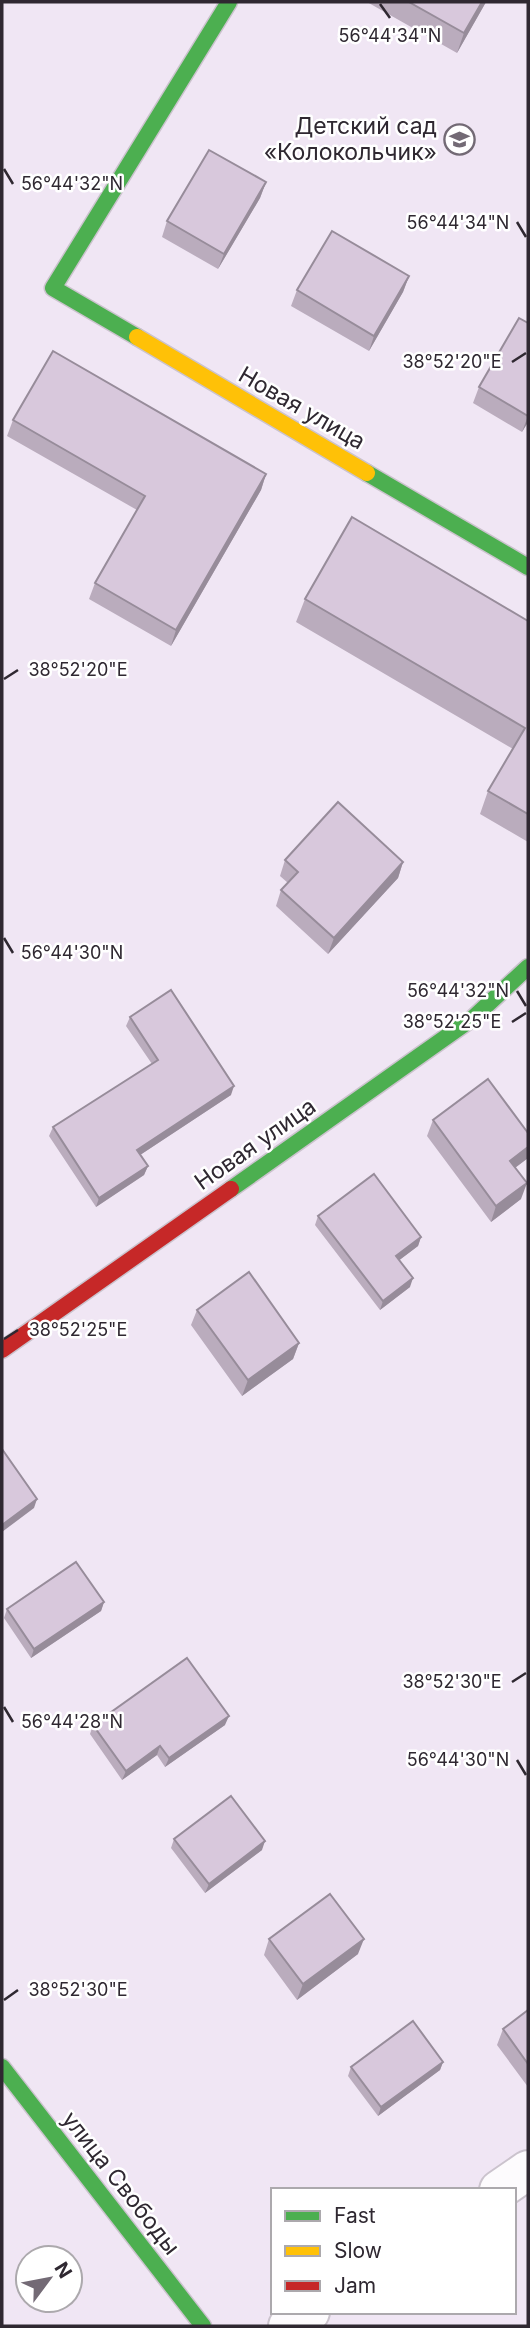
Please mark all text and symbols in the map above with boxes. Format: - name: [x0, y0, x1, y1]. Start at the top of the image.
- text: 56°44'34"N: [339, 25, 441, 46]
- place label: Детский сад «Колокольчик»: [264, 112, 437, 166]
- school or university icon: Детский сад «Колокольчик»: [443, 122, 477, 156]
- text: 56°44'32"N: [21, 173, 123, 194]
- text: 56°44'34"N: [407, 212, 509, 233]
- text: 38°52'20"E: [402, 351, 502, 372]
- street label: Новая улица: [234, 361, 370, 455]
- text: 38°52'20"E: [28, 659, 128, 680]
- text: 56°44'30"N: [21, 942, 123, 963]
- text: 56°44'32"N: [407, 980, 509, 1001]
- text: 38°52'25"E: [403, 1011, 501, 1032]
- street label: Новая улица: [189, 1092, 321, 1196]
- text: 38°52'25"E: [29, 1319, 127, 1340]
- text: 38°52'30"E: [402, 1671, 502, 1692]
- text: 56°44'28"N: [21, 1711, 123, 1732]
- text: 56°44'30"N: [407, 1749, 509, 1770]
- text: 38°52'30"E: [28, 1979, 128, 2000]
- street label: улица Свободы: [56, 2106, 186, 2260]
- legend: [271, 2188, 516, 2314]
- text: Fast: [334, 2203, 376, 2228]
- text: Slow: [334, 2238, 382, 2263]
- north arrow: [14, 2244, 84, 2314]
- text: N: [49, 2258, 77, 2282]
- text: Jam: [334, 2273, 376, 2298]

